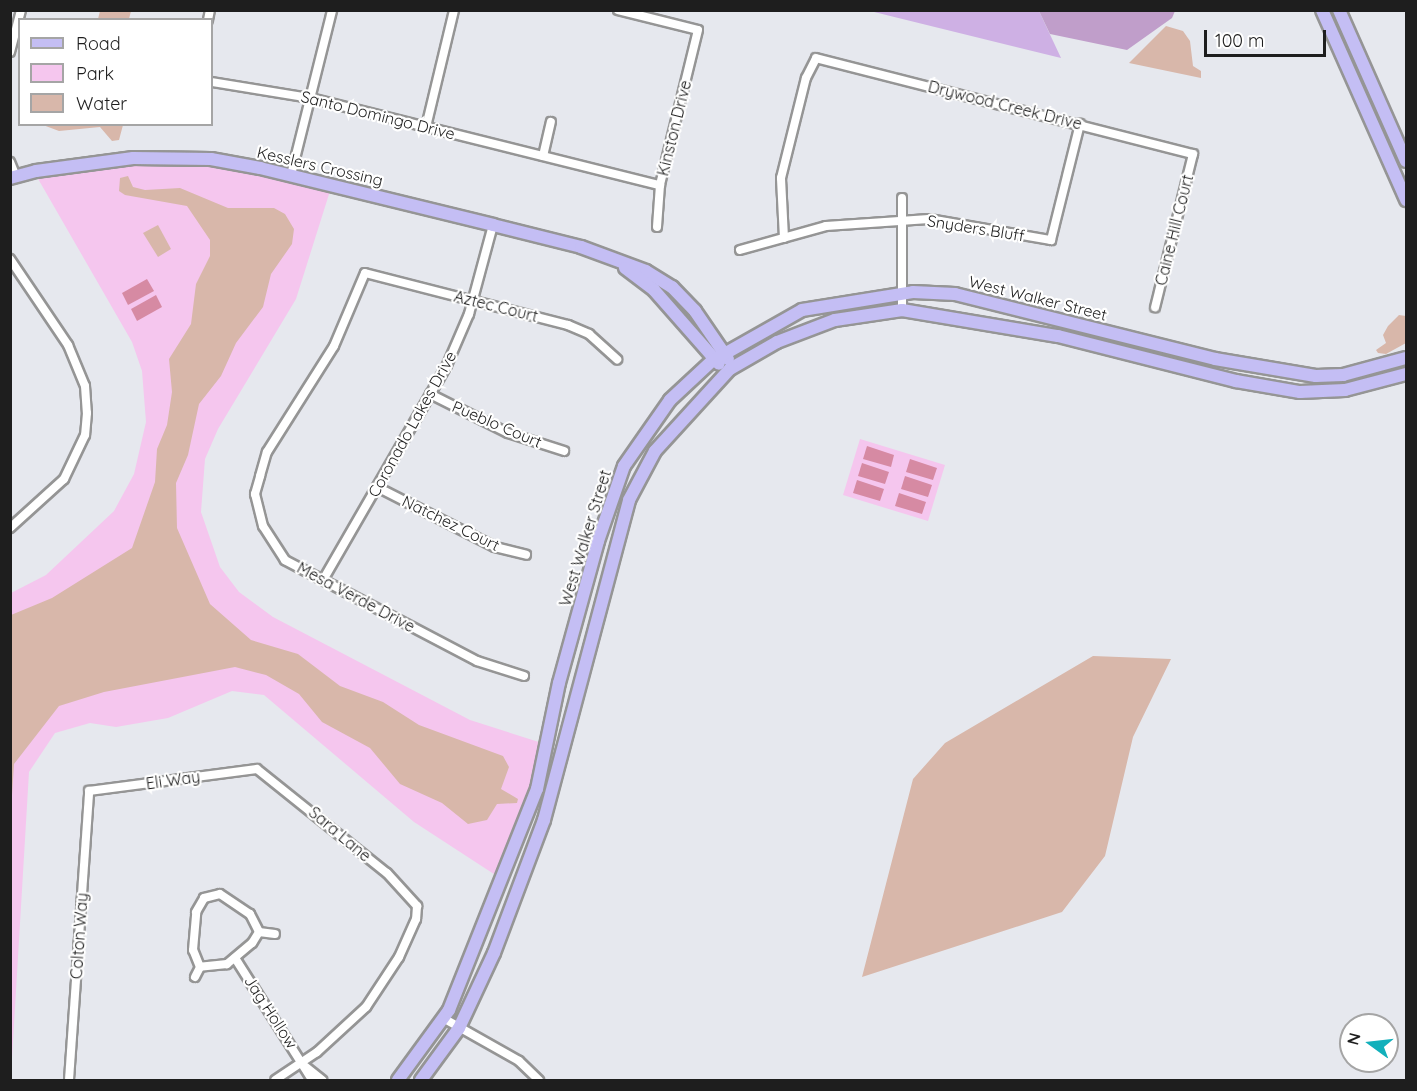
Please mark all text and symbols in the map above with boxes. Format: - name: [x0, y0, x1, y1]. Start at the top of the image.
- legend: [18, 18, 213, 126]
- scale bar: [1207, 18, 1328, 56]
- text: 100 m: [1215, 29, 1264, 52]
- text: Road: [76, 32, 121, 55]
- text: Park: [76, 62, 114, 85]
- street label: Drywood Creek Drive: [926, 77, 1084, 133]
- street label: Kinston Drive: [653, 78, 695, 178]
- street label: Santo Domingo Drive: [299, 87, 457, 143]
- text: Water: [76, 92, 127, 115]
- street label: Kesslers Crossing: [255, 142, 385, 190]
- street label: Caine Hill Court: [1151, 173, 1197, 287]
- street label: Snyders Bluff: [926, 211, 1026, 245]
- street label: West Walker Street: [967, 272, 1109, 324]
- street label: Aztec Court: [452, 286, 540, 326]
- street label: Coronado Lakes Drive: [364, 348, 460, 500]
- street label: Pueblo Court: [449, 396, 545, 452]
- street label: West Walker Street: [555, 467, 615, 609]
- street label: Natchez Court: [399, 491, 503, 555]
- street label: Mesa Verde Drive: [294, 558, 418, 636]
- street label: Eli Way: [145, 767, 201, 793]
- street label: Sara Lane: [305, 802, 375, 866]
- street label: Colton Way: [66, 892, 92, 980]
- street label: Jag Hollow: [240, 972, 302, 1052]
- north arrow: [1339, 1013, 1399, 1073]
- text: N: [1342, 1031, 1365, 1047]

